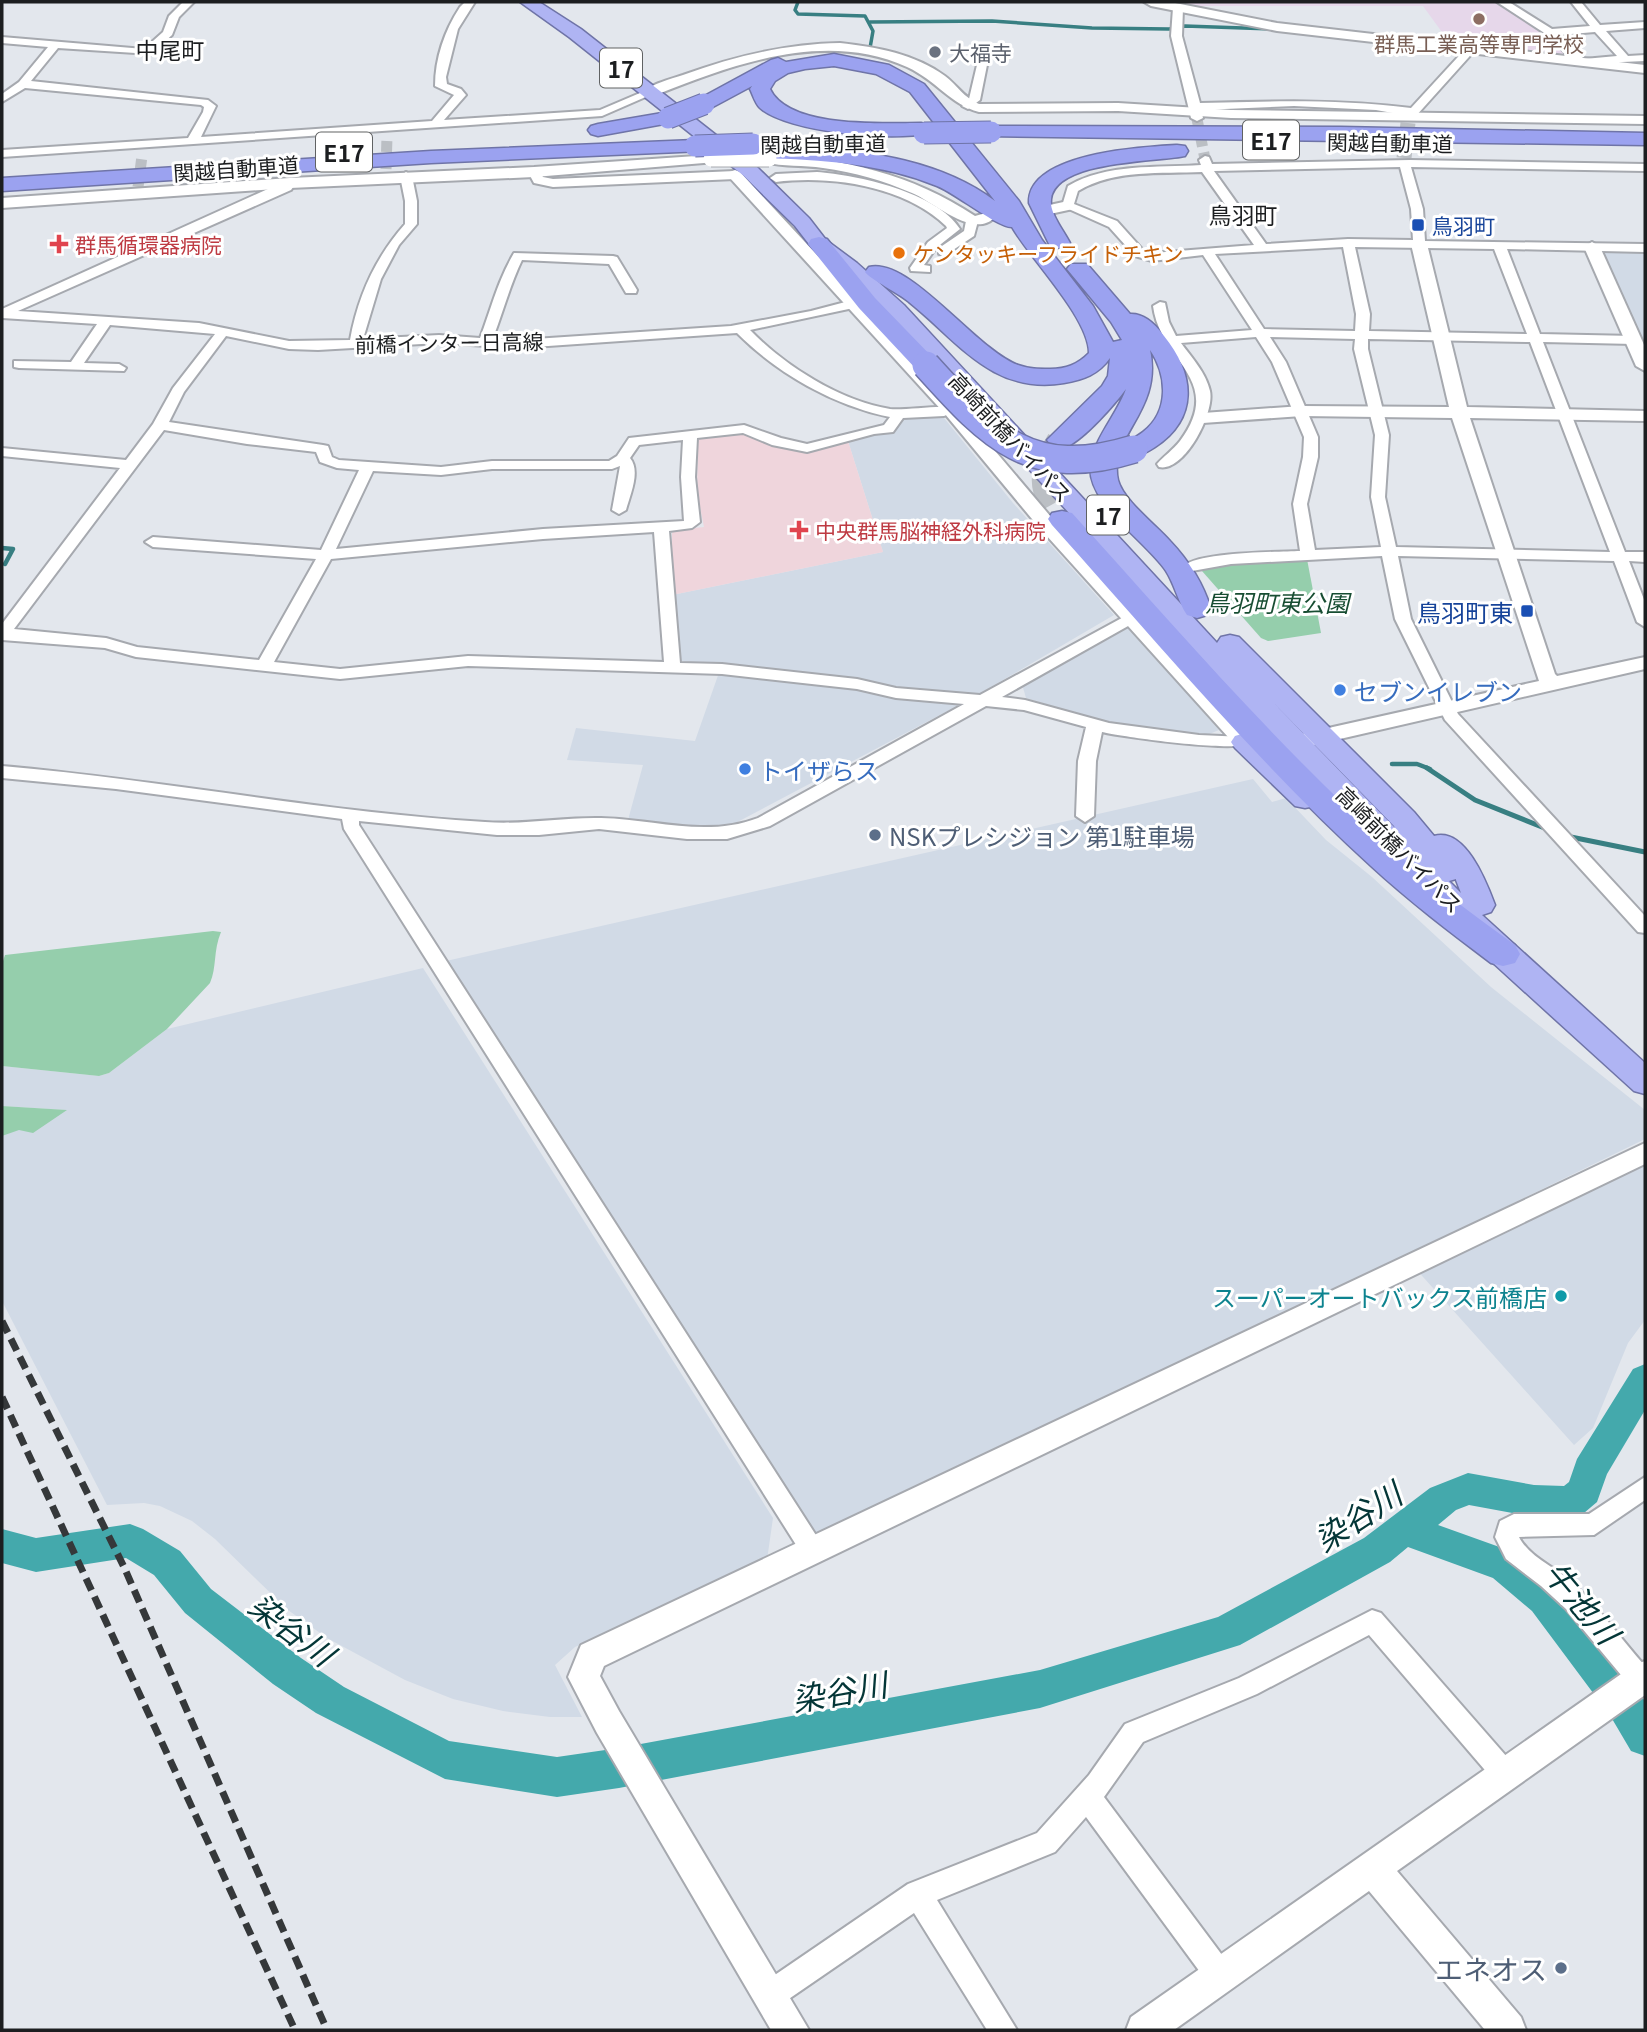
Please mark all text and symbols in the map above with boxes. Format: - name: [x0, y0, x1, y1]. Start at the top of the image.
- marker: 群馬工業高等専門学校: [1471, 11, 1487, 27]
- place label: 群馬工業高等専門学校: [1374, 28, 1584, 58]
- district label: 中尾町: [136, 32, 205, 66]
- place label: 大福寺: [949, 37, 1012, 67]
- marker: 大福寺: [927, 44, 943, 60]
- road number: 17: [600, 48, 642, 88]
- road number: E17: [1243, 120, 1299, 160]
- street label: 関越自動車道: [1327, 126, 1453, 158]
- street label: 関越自動車道: [760, 127, 886, 159]
- road number: E17: [316, 132, 372, 172]
- street label: 関越自動車道: [172, 149, 300, 187]
- district label: 鳥羽町: [1209, 197, 1278, 231]
- place label: 鳥羽町: [1432, 210, 1495, 240]
- marker: 鳥羽町: [1410, 217, 1426, 233]
- place label: 群馬循環器病院: [75, 229, 222, 259]
- marker: 群馬循環器病院: [49, 234, 69, 254]
- place label: ケンタッキーフライドチキン: [913, 238, 1183, 268]
- marker: ケンタッキーフライドチキン: [891, 245, 907, 261]
- street label: 前橋インター日高線: [354, 325, 544, 359]
- street label: 高崎前橋バイパス: [943, 365, 1079, 509]
- road number: 17: [1087, 495, 1129, 534]
- place label: 中央群馬脳神経外科病院: [815, 515, 1046, 545]
- marker: 中央群馬脳神経外科病院: [789, 520, 809, 540]
- park label: 鳥羽町東公園: [1205, 584, 1352, 619]
- place label: 鳥羽町東: [1417, 594, 1513, 629]
- marker: 鳥羽町東: [1519, 603, 1535, 619]
- place label: セブンイレブン: [1354, 673, 1522, 708]
- marker: セブンイレブン: [1332, 682, 1348, 698]
- place label: トイザらス: [759, 752, 879, 787]
- marker: トイザらス: [737, 761, 753, 777]
- street label: 高崎前橋バイパス: [1330, 779, 1470, 919]
- place label: NSKプレシジョン 第1駐車場: [889, 818, 1195, 853]
- marker: NSKプレシジョン 第1駐車場: [867, 827, 883, 843]
- place label: スーパーオートバックス前橋店: [1212, 1279, 1547, 1314]
- marker: スーパーオートバックス前橋店: [1553, 1288, 1569, 1304]
- water label: 染谷川: [1304, 1468, 1412, 1560]
- water label: 牛池川: [1535, 1549, 1633, 1655]
- water label: 染谷川: [241, 1581, 348, 1677]
- water label: 染谷川: [788, 1658, 893, 1721]
- place label: エネオス: [1435, 1948, 1547, 1988]
- marker: エネオス: [1553, 1960, 1569, 1976]

